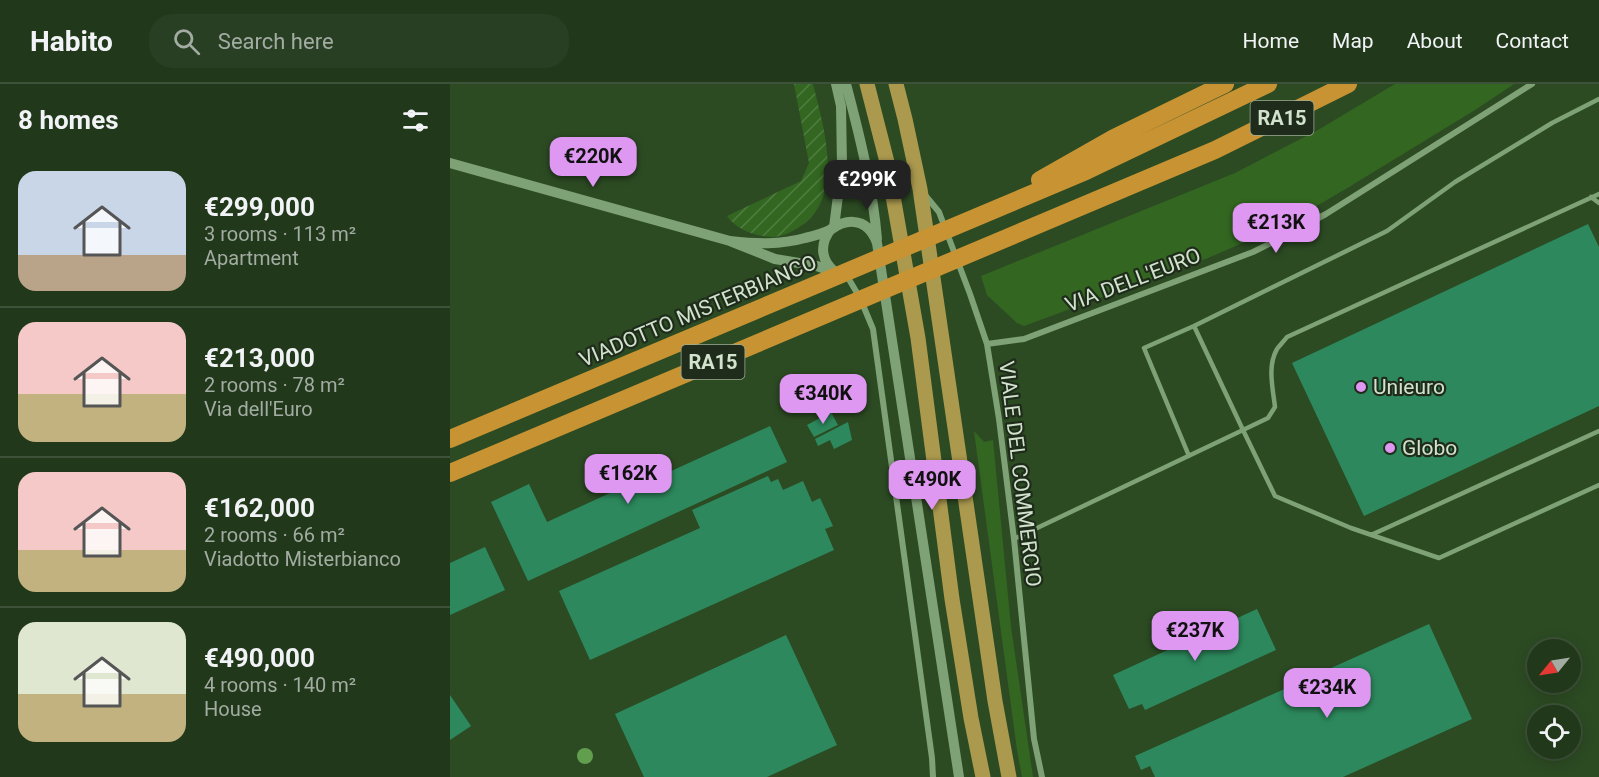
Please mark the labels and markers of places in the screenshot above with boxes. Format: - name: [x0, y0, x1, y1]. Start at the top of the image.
- pin: €220K: [551, 137, 635, 188]
- pin: €299K: [825, 160, 909, 211]
- pin: €213K: [1234, 203, 1318, 254]
- pin: €340K: [781, 374, 865, 425]
- place label: Unieuro: [1373, 375, 1445, 399]
- marker: Unieuro: [1354, 380, 1368, 394]
- place label: Globo: [1402, 436, 1457, 460]
- marker: Globo: [1383, 441, 1397, 455]
- pin: €162K: [586, 454, 670, 505]
- pin: €490K: [890, 460, 974, 511]
- pin: €237K: [1153, 611, 1237, 662]
- pin: €234K: [1285, 668, 1369, 719]

